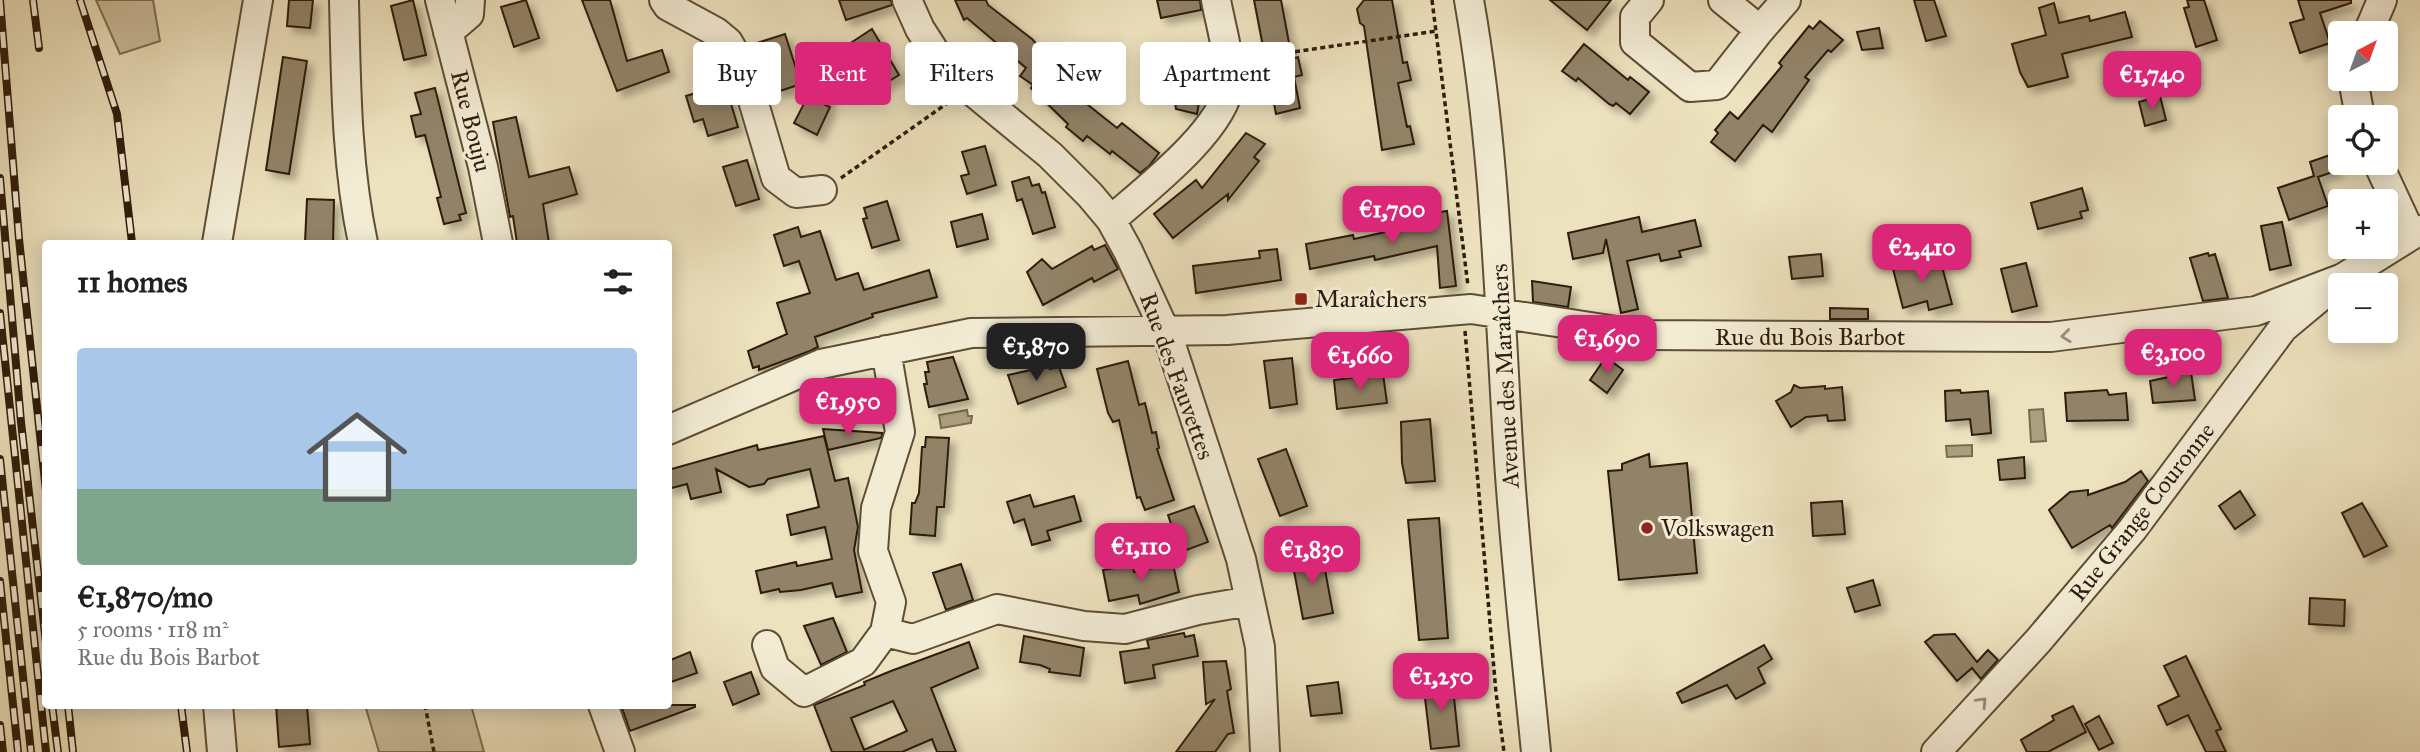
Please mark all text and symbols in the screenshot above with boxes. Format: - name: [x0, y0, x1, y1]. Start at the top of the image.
- north arrow: [2328, 21, 2398, 91]
- map controls: [2328, 21, 2398, 343]
- chip: Buy: [693, 42, 781, 105]
- chip: Rent: [795, 42, 891, 105]
- chip: Filters: [905, 42, 1018, 105]
- chip: New: [1032, 42, 1126, 105]
- chip: Apartment: [1140, 42, 1295, 105]
- pin: €1,740: [2095, 52, 2209, 111]
- text: €1,740: [2119, 60, 2185, 88]
- street label: Rue Bouju: [444, 67, 498, 175]
- button: locate: [2328, 105, 2398, 175]
- pin: €1,700: [1335, 187, 1449, 246]
- button: +: [2328, 189, 2398, 259]
- text: €1,700: [1359, 195, 1425, 223]
- pin: €2,410: [1865, 224, 1979, 284]
- text: €2,410: [1888, 233, 1956, 261]
- icon: filters: [599, 263, 637, 301]
- street label: Avenue des Maraîchers: [1484, 263, 1526, 490]
- text: 11 homes: [77, 264, 188, 300]
- button: −: [2328, 273, 2398, 343]
- place label: Maraîchers: [1315, 284, 1427, 314]
- street label: Rue des Fauvettes: [1133, 288, 1221, 464]
- marker: Maraîchers: [1293, 291, 1309, 307]
- pin: €1,690: [1550, 316, 1664, 375]
- street label: Rue du Bois Barbot: [1715, 322, 1906, 352]
- pin: €1,870: [979, 324, 1093, 383]
- text: €1,690: [1574, 324, 1640, 352]
- one-way arrow: [2061, 328, 2072, 343]
- pin: €3,100: [2116, 330, 2230, 389]
- text: €1,870: [1003, 332, 1069, 360]
- pin: €1,660: [1303, 332, 1417, 392]
- text: €3,100: [2141, 338, 2205, 366]
- text: €1,660: [1327, 341, 1393, 369]
- pin: €1,950: [791, 378, 905, 438]
- text: €1,950: [815, 387, 881, 415]
- icon: home: [294, 394, 420, 520]
- street label: Rue Grange Couronne: [2063, 416, 2221, 608]
- place label: Volkswagen: [1660, 513, 1775, 543]
- marker: Volkswagen: [1639, 520, 1655, 536]
- pin: €1,110: [1084, 524, 1198, 583]
- pin: €1,830: [1255, 526, 1369, 586]
- text: €1,110: [1111, 532, 1171, 560]
- text: €1,830: [1280, 535, 1344, 563]
- text: €1,870/mo: [77, 579, 213, 615]
- text: 5 rooms · 118 m²: [77, 615, 229, 643]
- text: Rue du Bois Barbot: [77, 643, 260, 671]
- pin: €1,250: [1384, 654, 1498, 713]
- text: €1,250: [1409, 662, 1473, 690]
- one-way arrow: [1974, 697, 1987, 710]

